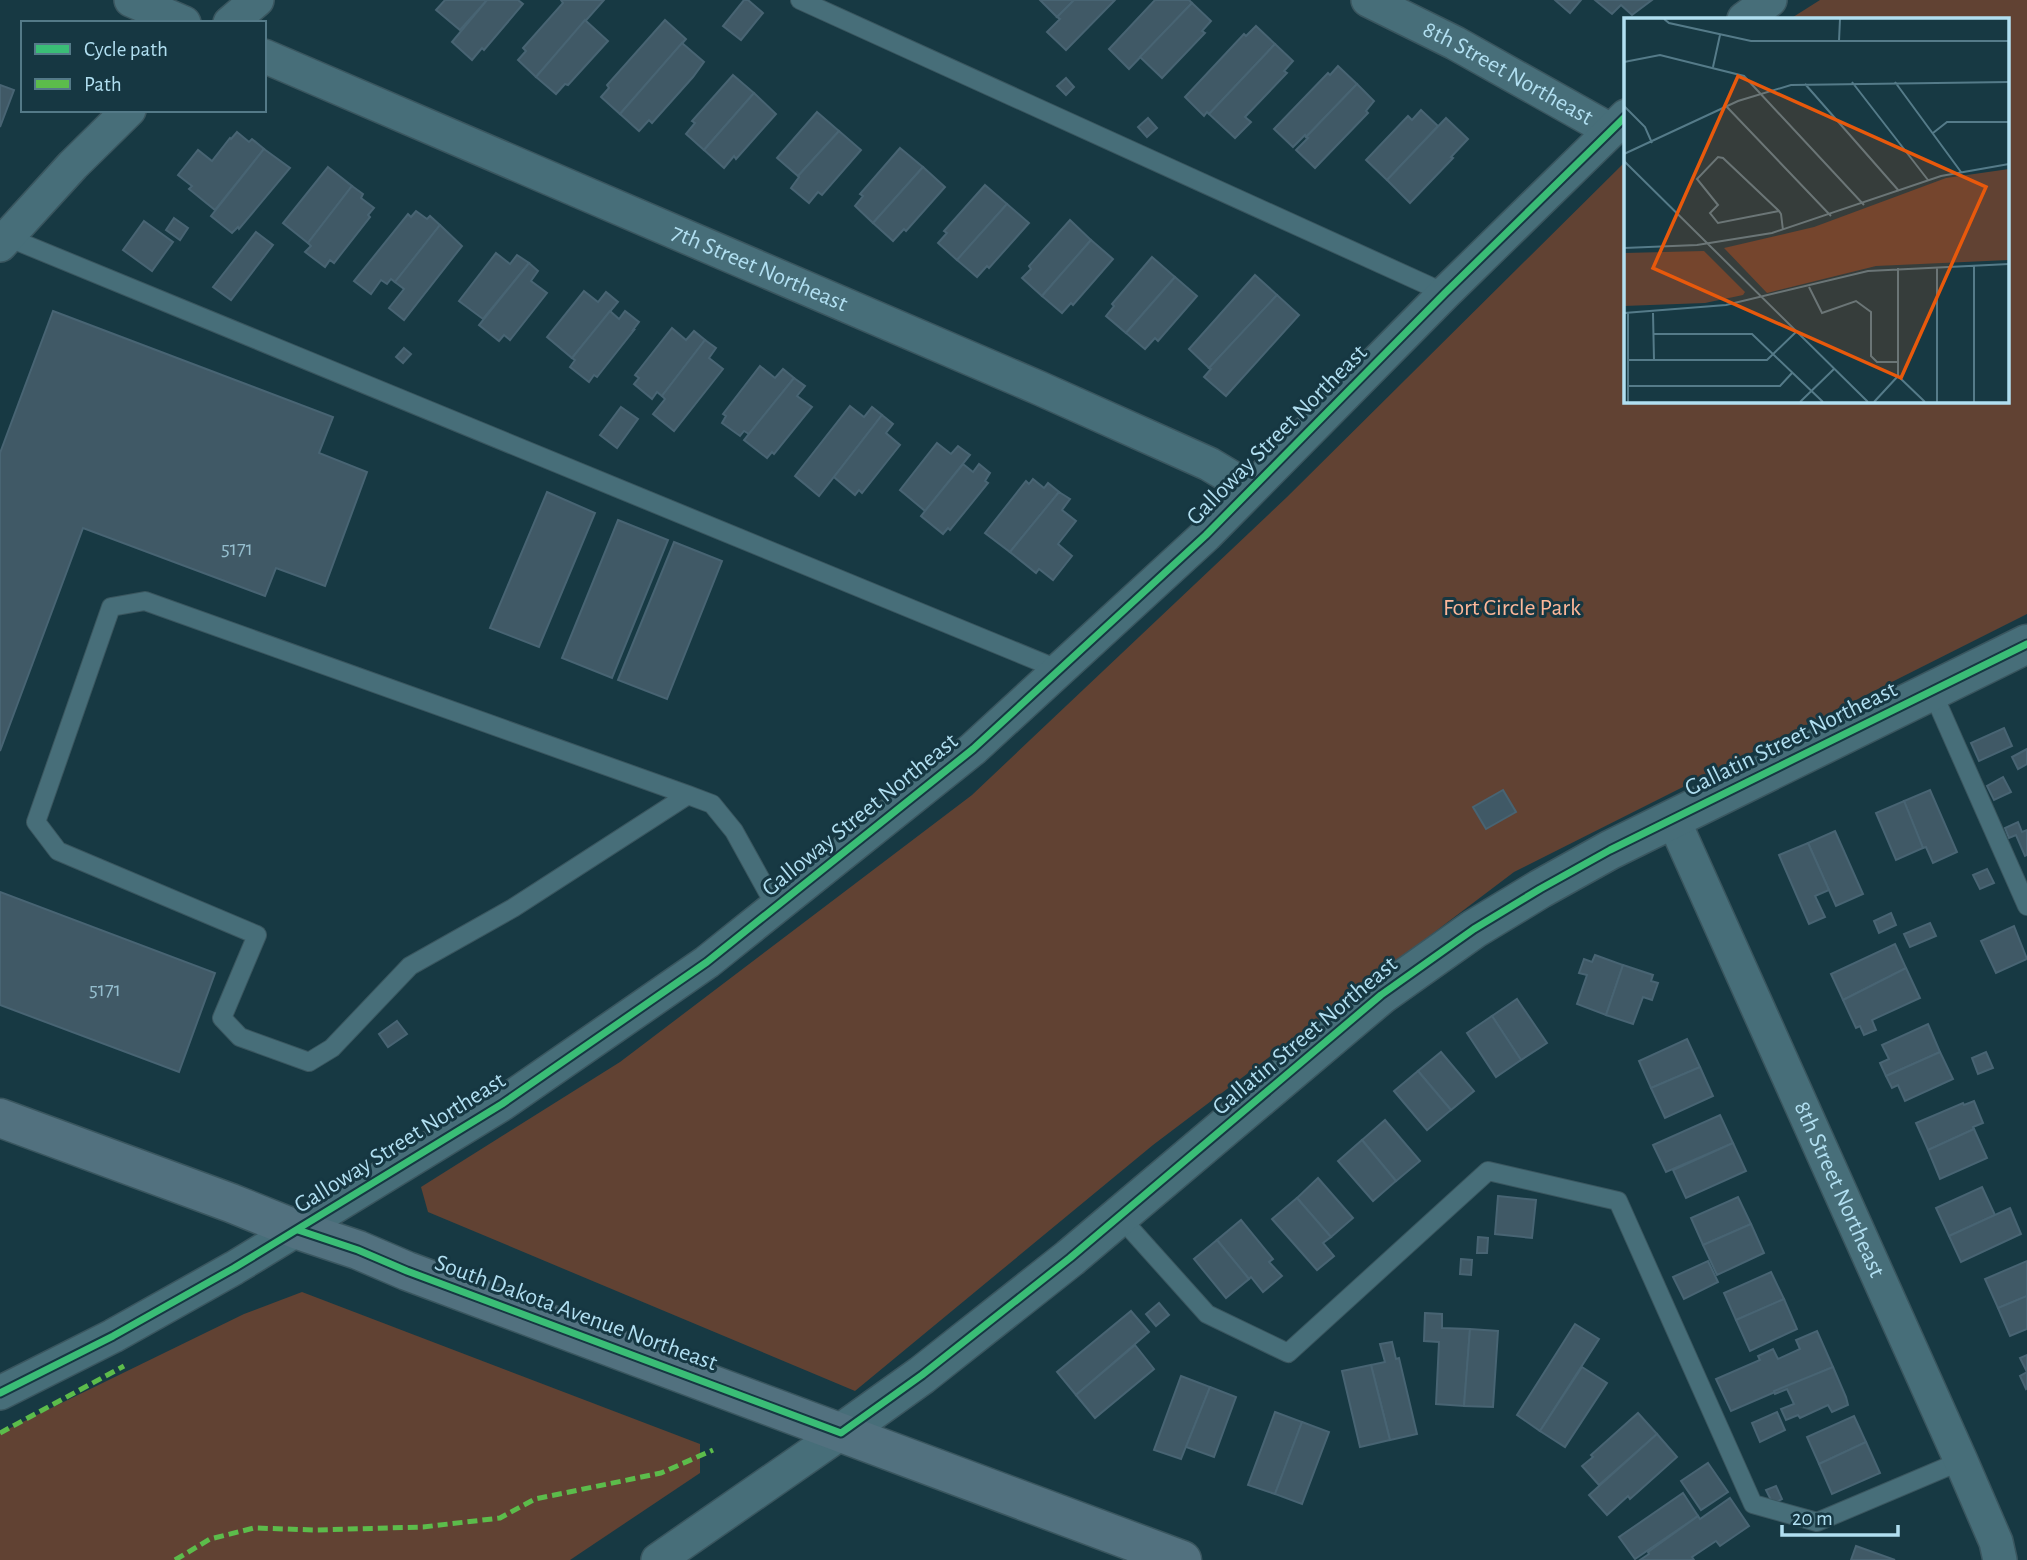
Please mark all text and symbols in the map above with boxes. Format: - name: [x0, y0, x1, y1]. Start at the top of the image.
- street label: 8th Street Northeast: [1419, 17, 1597, 130]
- inset map: [1624, 18, 2010, 402]
- legend: [21, 21, 266, 112]
- text: Cycle path: [84, 39, 168, 60]
- text: Path: [84, 74, 122, 95]
- street label: 7th Street Northeast: [668, 220, 851, 317]
- street label: Galloway Street Northeast: [1182, 340, 1372, 530]
- house number: 5171: [221, 538, 253, 559]
- park label: Fort Circle Park: [1443, 596, 1581, 620]
- street label: Gallatin Street Northeast: [1681, 677, 1901, 801]
- street label: Galloway Street Northeast: [758, 729, 963, 901]
- street label: Gallatin Street Northeast: [1208, 952, 1402, 1120]
- house number: 5171: [89, 979, 121, 1000]
- street label: Galloway Street Northeast: [290, 1068, 510, 1218]
- street label: 8th Street Northeast: [1789, 1098, 1889, 1281]
- street label: South Dakota Avenue Northeast: [432, 1251, 721, 1375]
- scale bar: [1782, 1494, 1898, 1538]
- text: 20 m: [1792, 1508, 1833, 1529]

